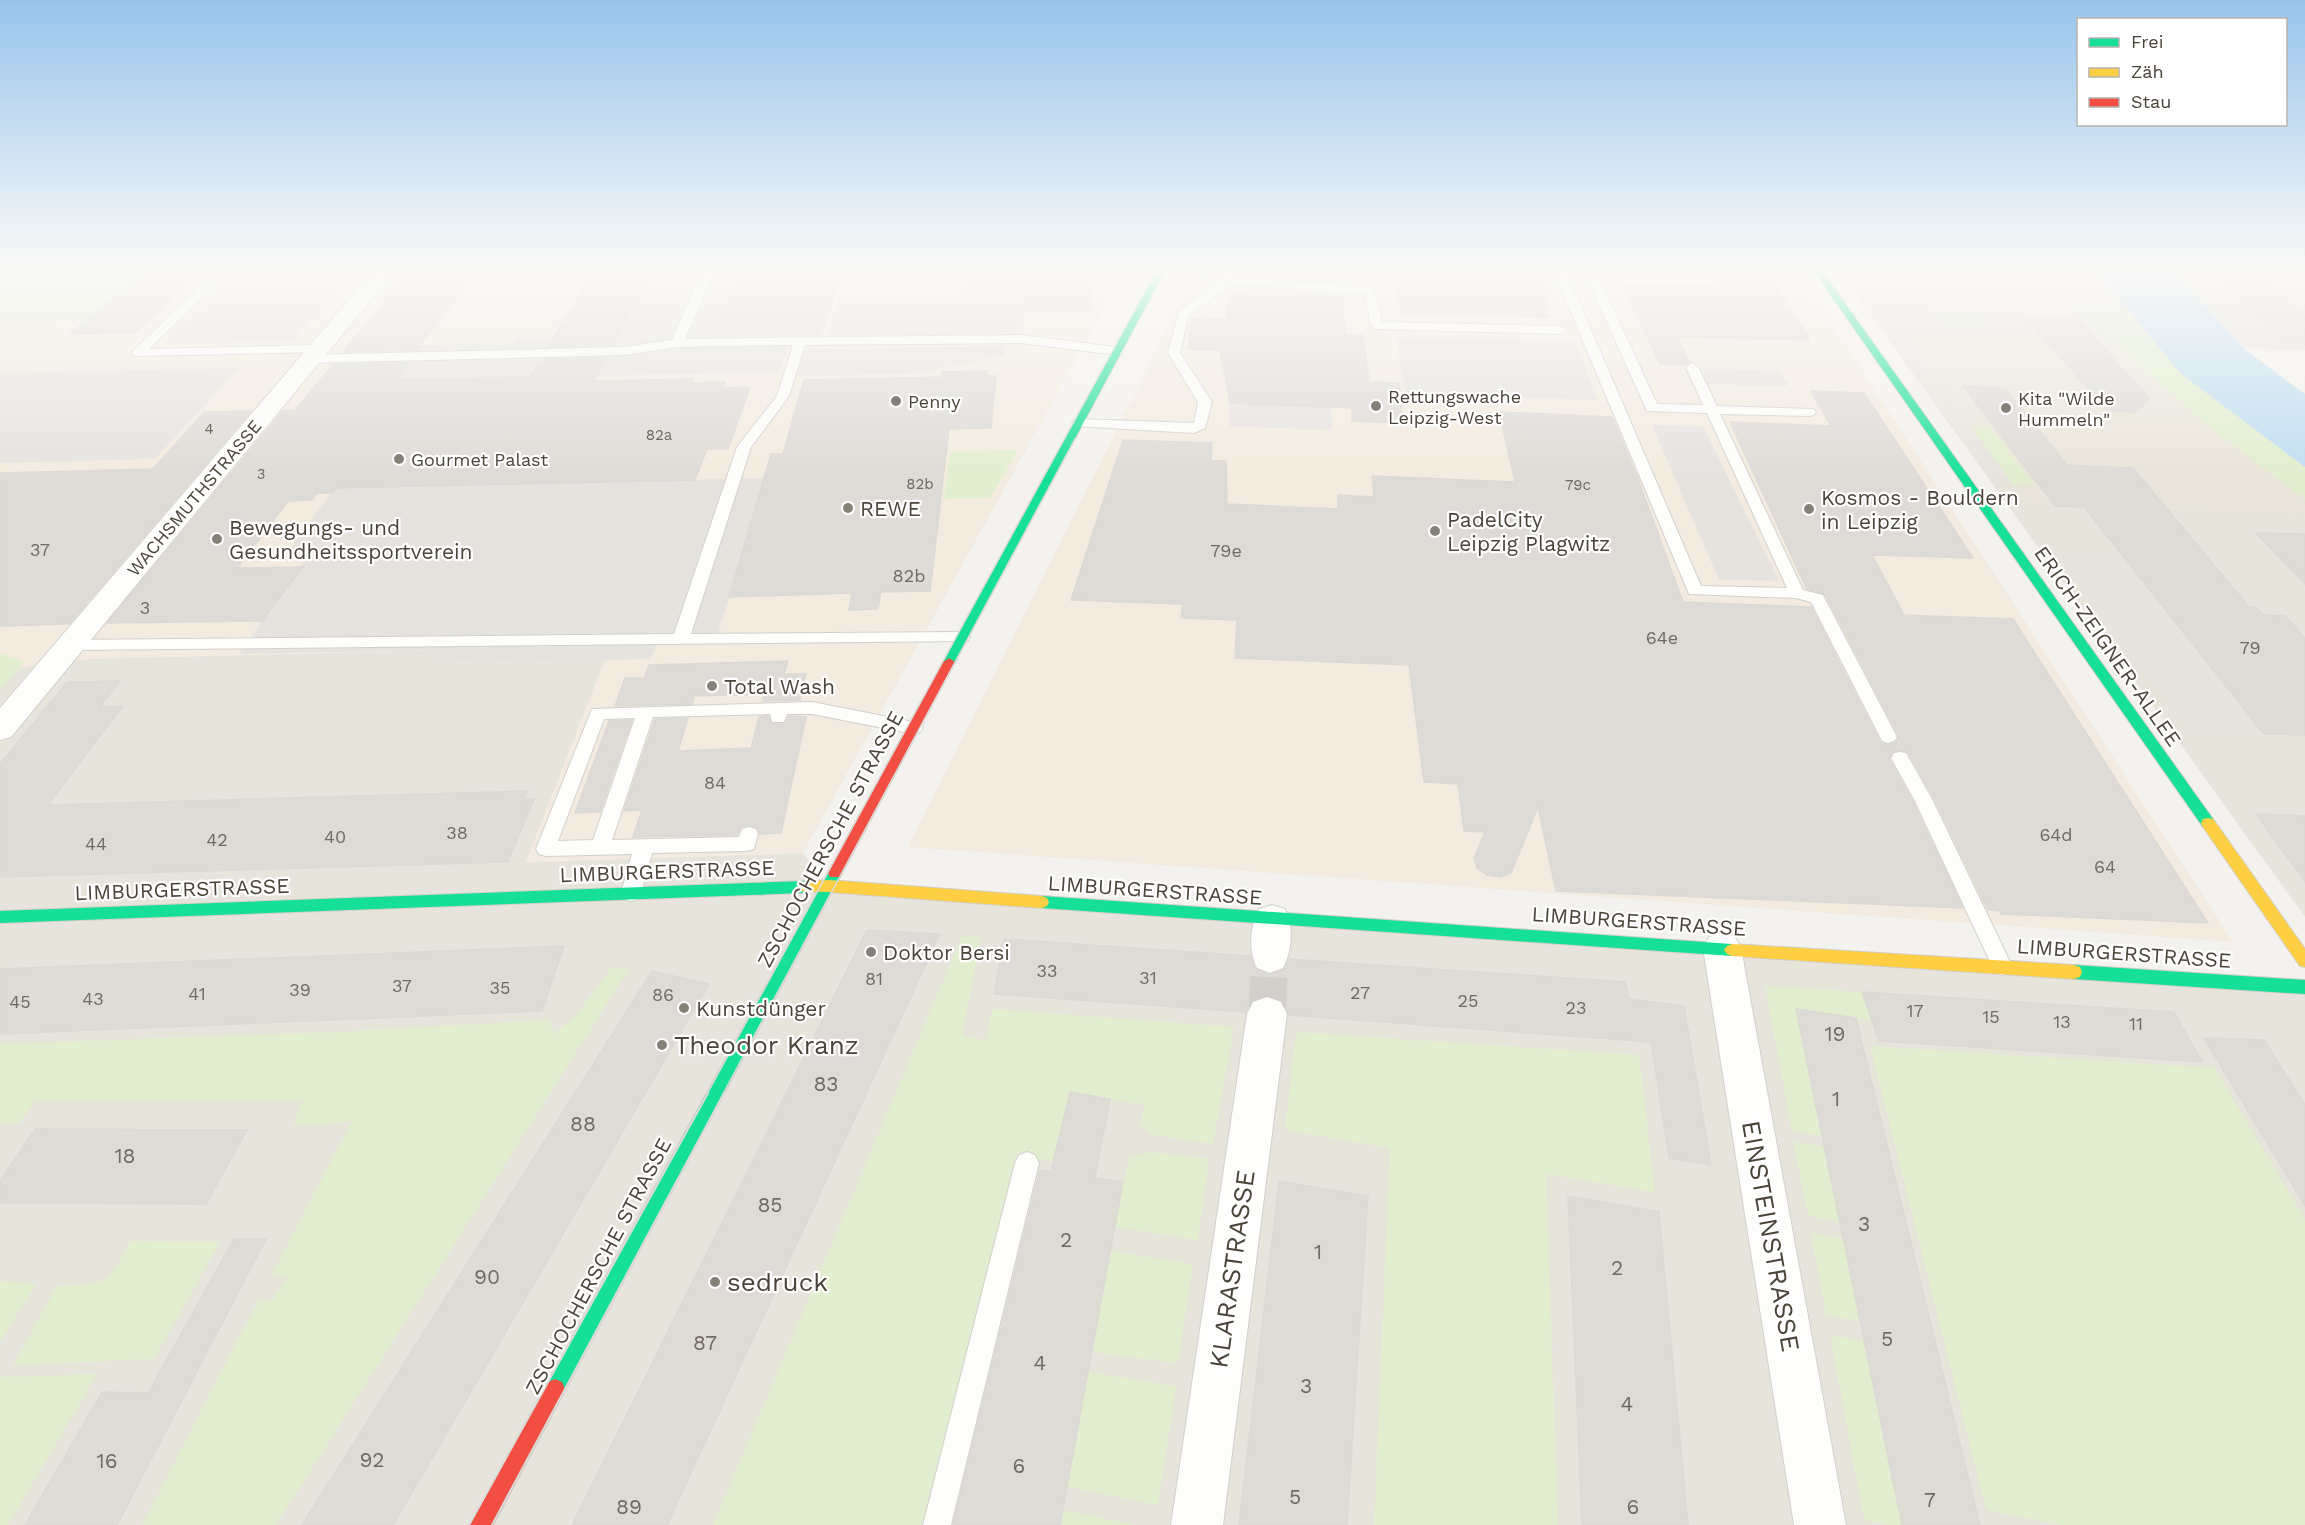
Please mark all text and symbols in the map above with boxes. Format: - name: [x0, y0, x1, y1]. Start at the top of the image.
- legend: [2077, 18, 2287, 126]
- text: Frei: [2131, 31, 2163, 52]
- text: Zäh: [2131, 61, 2164, 82]
- text: Stau: [2131, 91, 2171, 112]
- place label: Rettungswache Leipzig-West: [1388, 386, 1521, 428]
- place label: Kita "Wilde Hummeln": [2018, 388, 2115, 430]
- place label: Penny: [908, 391, 961, 412]
- marker: Penny: [889, 394, 903, 408]
- marker: Rettungswache Leipzig-West: [1369, 399, 1383, 413]
- marker: Kita "Wilde Hummeln": [1999, 401, 2013, 415]
- street label: WACHSMUTHSTRASSE: [122, 416, 266, 580]
- house number: 4: [204, 420, 214, 438]
- house number: 82a: [646, 426, 673, 444]
- place label: Gourmet Palast: [411, 449, 549, 470]
- marker: Gourmet Palast: [392, 452, 406, 466]
- house number: 3: [257, 465, 265, 483]
- house number: 82b: [906, 475, 934, 493]
- house number: 79c: [1565, 476, 1591, 494]
- place label: Kosmos - Bouldern in Leipzig: [1821, 485, 2019, 534]
- place label: REWE: [860, 496, 921, 521]
- marker: REWE: [841, 501, 855, 515]
- marker: Kosmos - Bouldern in Leipzig: [1802, 502, 1816, 516]
- place label: PadelCity Leipzig Plagwitz: [1447, 507, 1610, 556]
- place label: Bewegungs- und Gesundheitssportverein: [229, 515, 473, 564]
- marker: PadelCity Leipzig Plagwitz: [1428, 524, 1442, 538]
- marker: Bewegungs- und Gesundheitssportverein: [210, 532, 224, 546]
- house number: 37: [30, 539, 50, 560]
- house number: 79e: [1210, 540, 1242, 561]
- street label: ERICH-ZEIGNER-ALLEE: [2029, 541, 2187, 751]
- house number: 82b: [893, 565, 925, 586]
- house number: 3: [140, 597, 150, 618]
- house number: 64e: [1646, 627, 1678, 648]
- house number: 79: [2239, 637, 2261, 658]
- place label: Total Wash: [724, 674, 835, 699]
- marker: Total Wash: [705, 679, 719, 693]
- street label: ZSCHOCHERSCHE STRASSE: [752, 707, 908, 971]
- house number: 84: [704, 772, 726, 793]
- house number: 38: [446, 822, 468, 843]
- house number: 64d: [2039, 824, 2073, 845]
- house number: 40: [324, 826, 346, 847]
- house number: 42: [206, 829, 228, 850]
- house number: 44: [85, 833, 107, 854]
- street label: LIMBURGERSTRASSE: [559, 855, 775, 887]
- house number: 64: [2094, 856, 2116, 877]
- street label: LIMBURGERSTRASSE: [1047, 870, 1263, 910]
- street label: LIMBURGERSTRASSE: [74, 873, 290, 905]
- street label: LIMBURGERSTRASSE: [1531, 901, 1747, 941]
- street label: LIMBURGERSTRASSE: [2016, 933, 2232, 973]
- place label: Doktor Bersi: [883, 940, 1010, 965]
- marker: Doktor Bersi: [864, 945, 878, 959]
- house number: 33: [1037, 960, 1058, 981]
- house number: 31: [1139, 967, 1157, 988]
- house number: 81: [865, 968, 883, 989]
- house number: 37: [392, 975, 412, 996]
- house number: 35: [490, 977, 510, 998]
- house number: 39: [289, 979, 311, 1000]
- house number: 27: [1350, 982, 1370, 1003]
- house number: 41: [188, 983, 206, 1004]
- house number: 86: [652, 984, 674, 1005]
- house number: 43: [82, 988, 104, 1009]
- house number: 25: [1458, 990, 1478, 1011]
- house number: 45: [9, 991, 31, 1012]
- place label: Kunstdünger: [696, 996, 826, 1021]
- house number: 23: [1566, 997, 1587, 1018]
- house number: 17: [1906, 1000, 1924, 1021]
- marker: Kunstdünger: [677, 1001, 691, 1015]
- house number: 15: [1982, 1006, 2000, 1027]
- house number: 13: [2053, 1011, 2071, 1032]
- house number: 11: [2129, 1013, 2143, 1034]
- house number: 19: [1824, 1021, 1846, 1046]
- place label: Theodor Kranz: [674, 1030, 859, 1060]
- marker: Theodor Kranz: [655, 1038, 669, 1052]
- house number: 83: [814, 1071, 838, 1096]
- house number: 1: [1832, 1086, 1840, 1111]
- house number: 88: [570, 1111, 596, 1136]
- street label: EINSTEINSTRASSE: [1736, 1118, 1806, 1354]
- street label: ZSCHOCHERSCHE STRASSE: [520, 1134, 676, 1398]
- house number: 18: [114, 1143, 136, 1168]
- street label: KLARASTRASSE: [1203, 1168, 1261, 1370]
- house number: 85: [757, 1192, 783, 1217]
- house number: 3: [1858, 1211, 1870, 1236]
- house number: 2: [1060, 1227, 1072, 1252]
- house number: 1: [1314, 1239, 1322, 1264]
- house number: 2: [1611, 1255, 1623, 1280]
- house number: 90: [474, 1264, 500, 1289]
- place label: sedruck: [727, 1267, 828, 1297]
- marker: sedruck: [708, 1275, 722, 1289]
- house number: 5: [1881, 1326, 1893, 1351]
- house number: 87: [693, 1330, 717, 1355]
- house number: 4: [1034, 1350, 1046, 1375]
- house number: 3: [1300, 1373, 1312, 1398]
- house number: 4: [1621, 1391, 1633, 1416]
- house number: 92: [359, 1447, 385, 1472]
- house number: 16: [97, 1448, 117, 1473]
- house number: 6: [1013, 1453, 1025, 1478]
- house number: 5: [1289, 1484, 1301, 1509]
- house number: 7: [1924, 1487, 1936, 1512]
- house number: 89: [616, 1494, 642, 1519]
- house number: 6: [1627, 1494, 1639, 1519]

